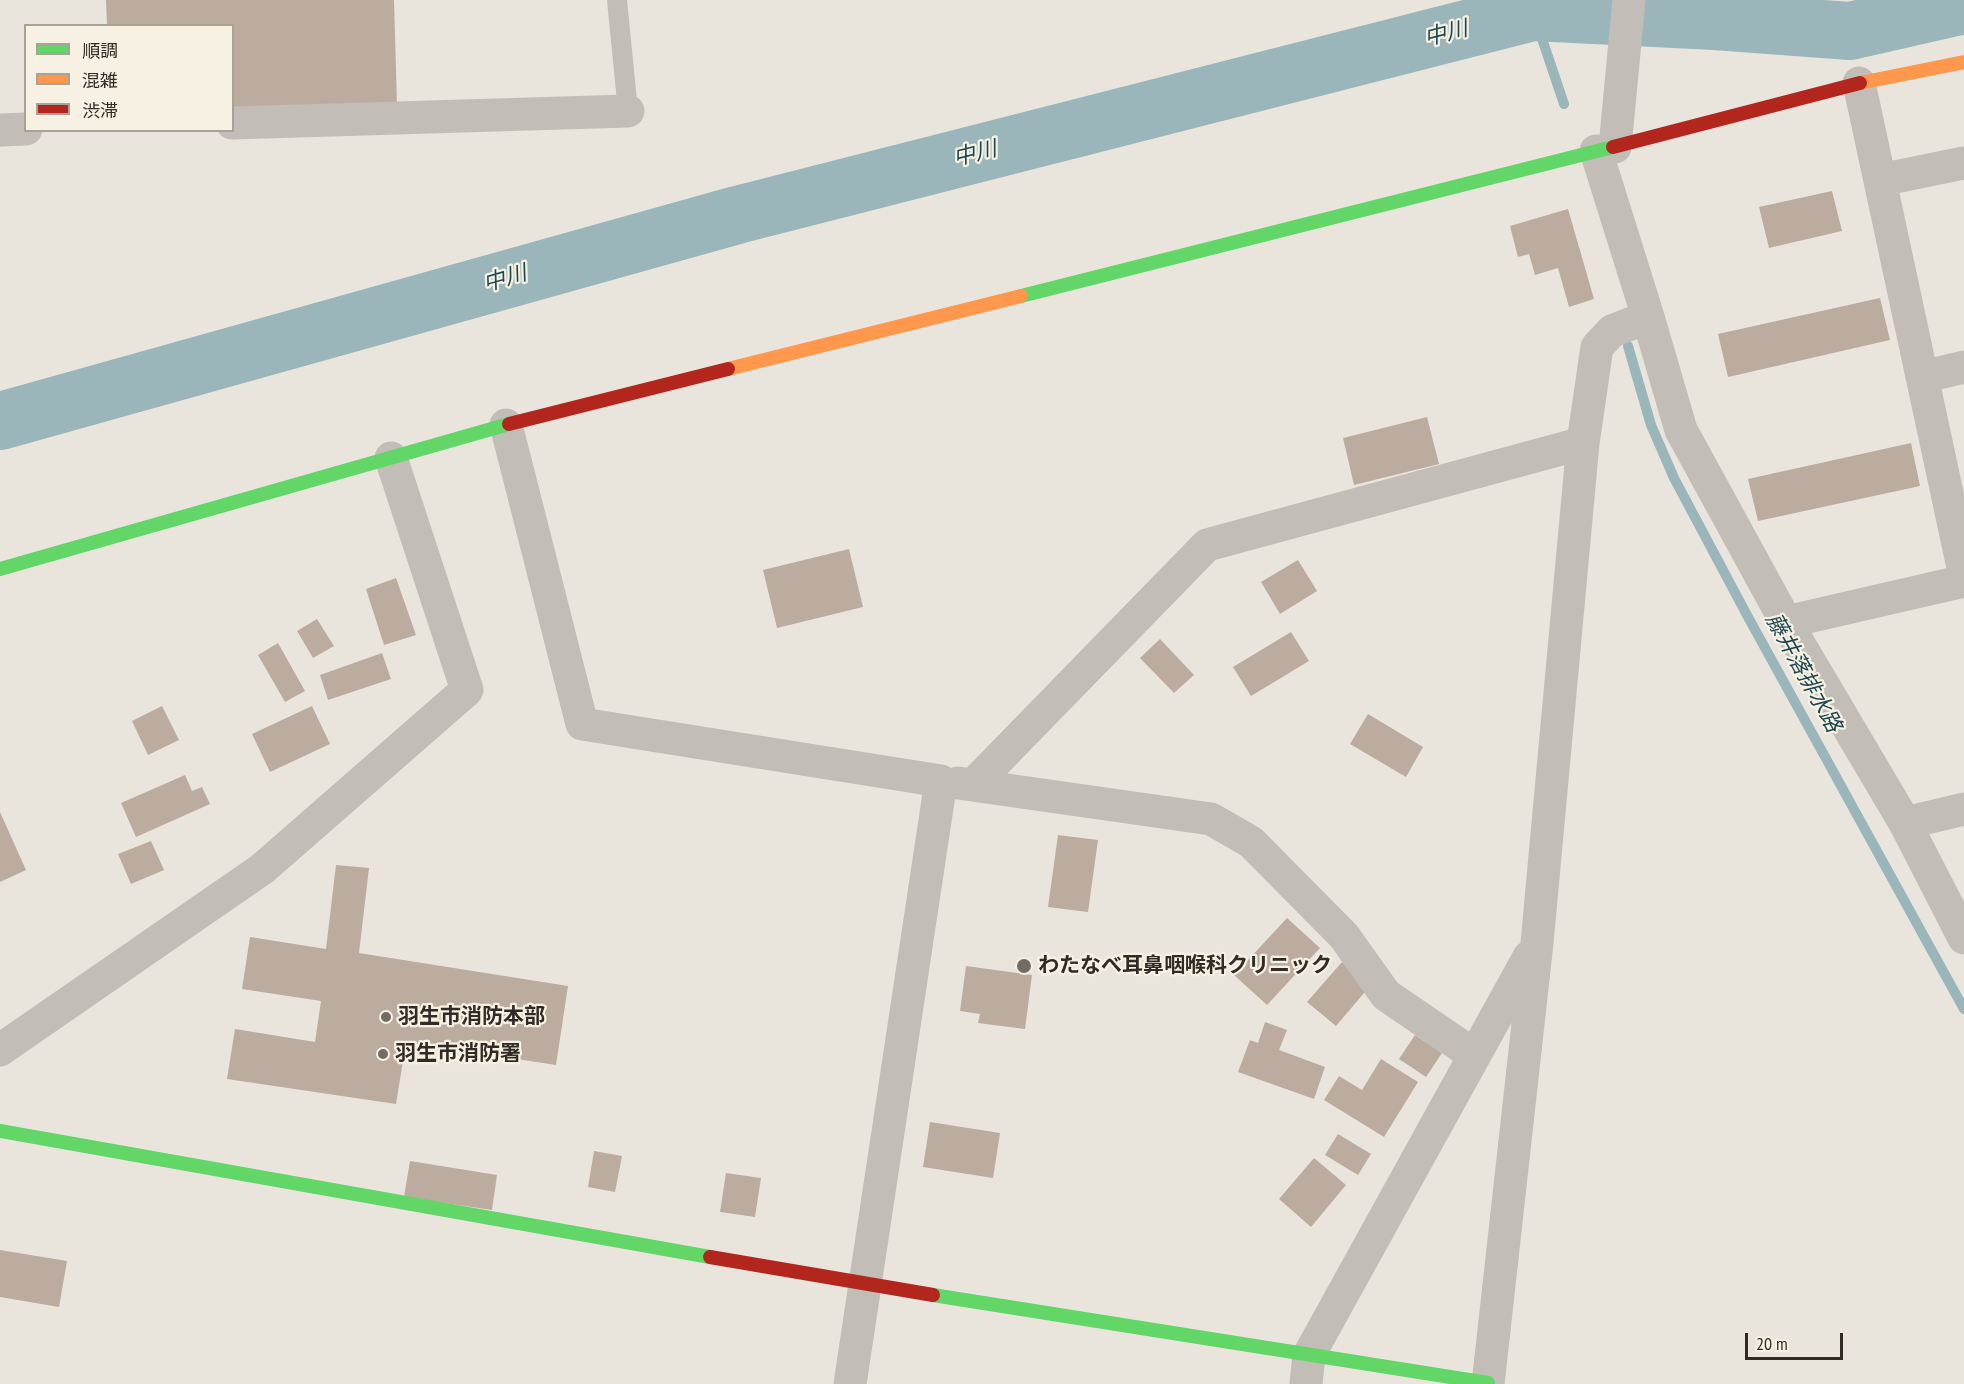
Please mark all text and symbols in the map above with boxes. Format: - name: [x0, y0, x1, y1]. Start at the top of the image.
- water label: 中川: [1421, 16, 1471, 52]
- legend: [24, 24, 234, 132]
- text: 順調: [82, 39, 118, 62]
- text: 混雑: [82, 69, 118, 92]
- text: 渋滞: [82, 99, 118, 122]
- water label: 中川: [950, 136, 1000, 172]
- water label: 中川: [480, 260, 530, 298]
- water label: 藤井落排水路: [1759, 609, 1847, 737]
- place label: わたなべ耳鼻咽喉科クリニック: [1038, 953, 1332, 979]
- marker: わたなべ耳鼻咽喉科クリニック: [1015, 957, 1033, 975]
- place label: 羽生市消防本部: [398, 1004, 545, 1030]
- marker: 羽生市消防本部: [379, 1010, 393, 1024]
- place label: 羽生市消防署: [395, 1041, 521, 1067]
- marker: 羽生市消防署: [376, 1047, 390, 1061]
- scale bar: [1748, 1321, 1846, 1359]
- text: 20 m: [1756, 1332, 1788, 1355]

